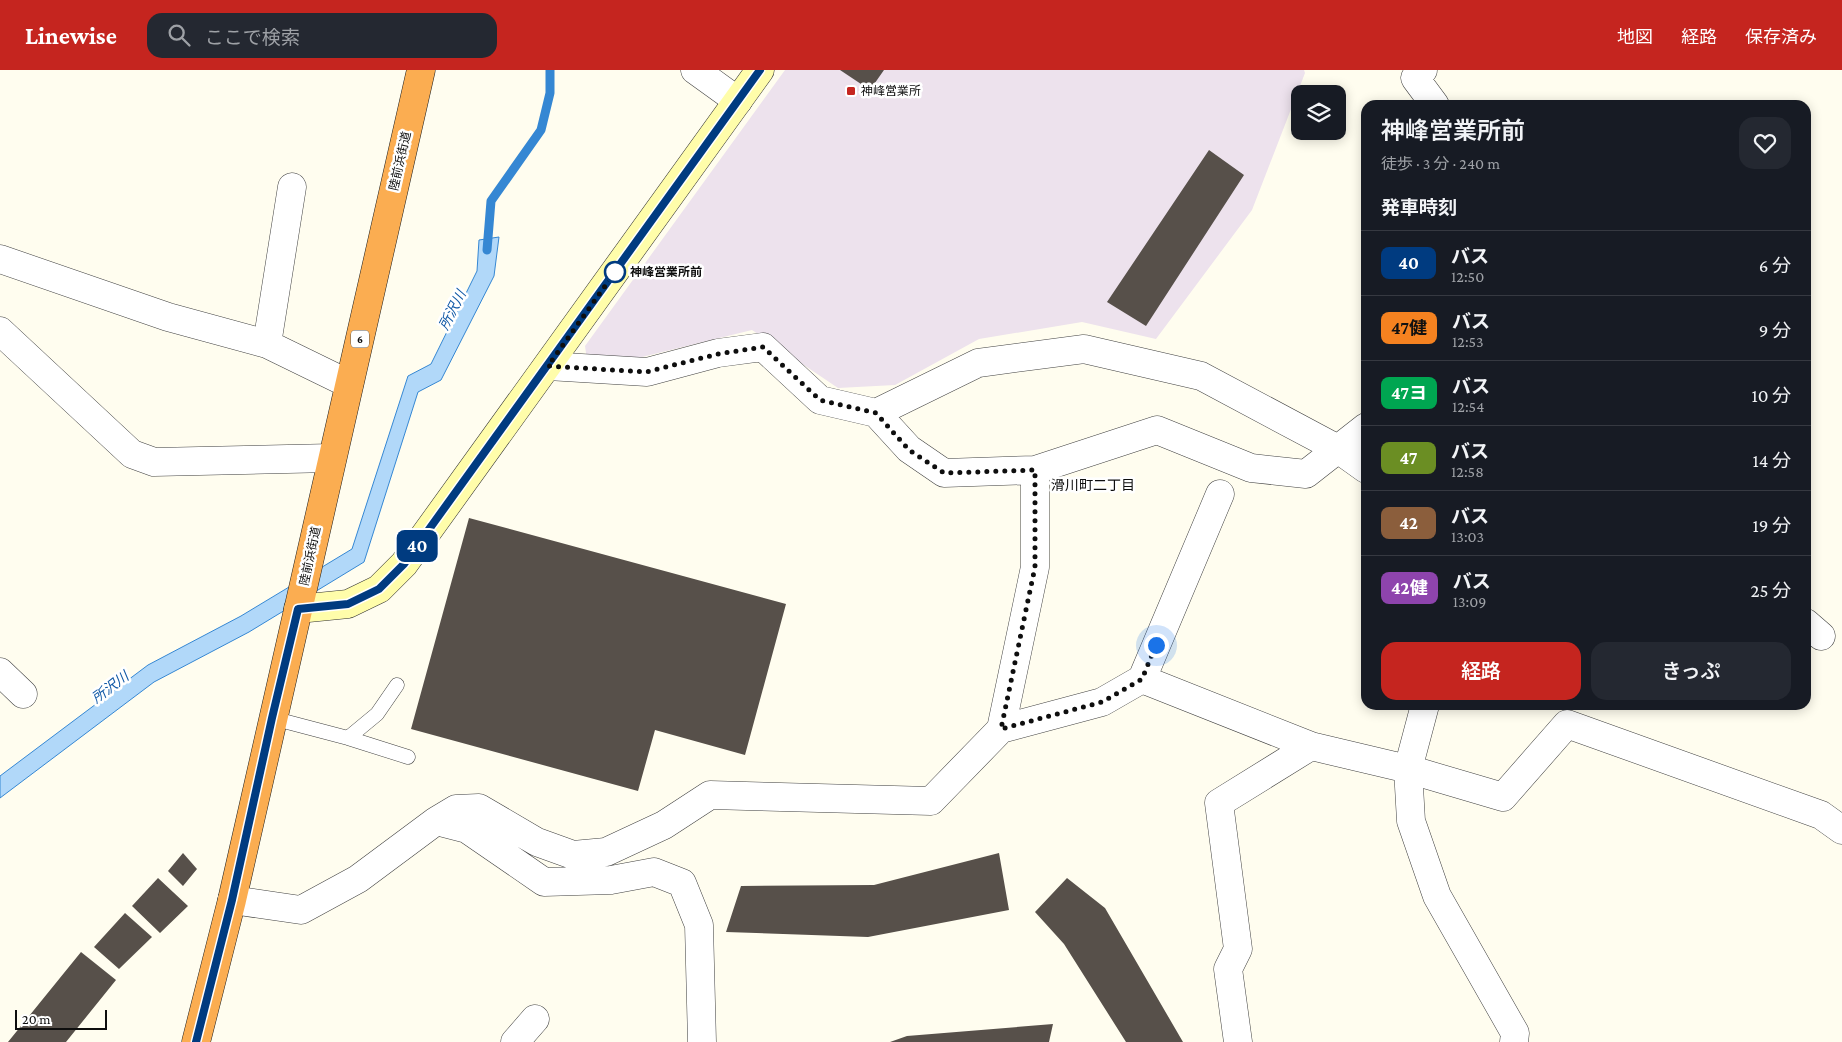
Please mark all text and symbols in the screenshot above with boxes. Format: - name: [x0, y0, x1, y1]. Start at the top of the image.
- search box: [147, 13, 497, 58]
- icon: search: [165, 21, 193, 49]
- text: Linewise: [25, 22, 117, 49]
- text: ここで検索: [205, 27, 300, 48]
- text: 地図: [1617, 27, 1653, 47]
- text: 経路: [1681, 27, 1717, 47]
- text: 保存済み: [1745, 27, 1817, 47]
- place label: 神峰営業所: [861, 84, 921, 98]
- marker: 神峰営業所: [845, 85, 857, 97]
- map controls: [1291, 85, 1346, 140]
- button: layers: [1291, 85, 1346, 140]
- text: 神峰営業所前: [1381, 117, 1525, 144]
- button: heart: [1739, 117, 1791, 169]
- street label: 陸前浜街道: [386, 130, 414, 192]
- text: 徒歩 · 3 分 · 240 m: [1381, 155, 1500, 172]
- text: 発車時刻: [1381, 197, 1457, 218]
- text: バス: [1451, 246, 1489, 267]
- text: 40: [1398, 253, 1419, 273]
- text: 6 分: [1759, 255, 1791, 276]
- marker: 神峰営業所前: [604, 261, 626, 283]
- place label: 神峰営業所前: [630, 265, 702, 279]
- text: 12:50: [1451, 268, 1484, 285]
- water label: 所沢川: [435, 286, 470, 332]
- text: バス: [1452, 311, 1490, 332]
- text: 47健: [1391, 318, 1427, 338]
- text: 9 分: [1759, 320, 1791, 341]
- road number: 6: [351, 330, 369, 348]
- text: 12:53: [1452, 333, 1483, 350]
- text: バス: [1452, 376, 1490, 397]
- text: 47ヨ: [1391, 383, 1427, 403]
- text: 10 分: [1751, 385, 1791, 406]
- text: 12:54: [1452, 398, 1484, 415]
- text: バス: [1451, 441, 1489, 462]
- text: 47: [1400, 448, 1417, 468]
- text: 14 分: [1752, 450, 1791, 471]
- text: 12:58: [1451, 463, 1484, 480]
- district label: 滑川町二丁目: [1051, 477, 1135, 493]
- text: バス: [1451, 506, 1489, 527]
- text: 42: [1399, 513, 1418, 533]
- text: 19 分: [1752, 515, 1791, 536]
- street label: 陸前浜街道: [297, 525, 323, 587]
- text: 13:03: [1451, 528, 1484, 545]
- line badge: 40: [394, 530, 440, 562]
- text: 40: [407, 536, 427, 556]
- text: バス: [1453, 571, 1491, 592]
- text: 42健: [1391, 578, 1428, 598]
- text: 25 分: [1750, 580, 1791, 601]
- text: 13:09: [1453, 593, 1486, 610]
- your location: [1144, 633, 1169, 658]
- button: 経路: [1381, 642, 1581, 700]
- button: きっぷ: [1591, 642, 1791, 700]
- water label: 所沢川: [88, 667, 133, 706]
- scale bar: [15, 1007, 108, 1030]
- text: 20 m: [22, 1011, 50, 1027]

